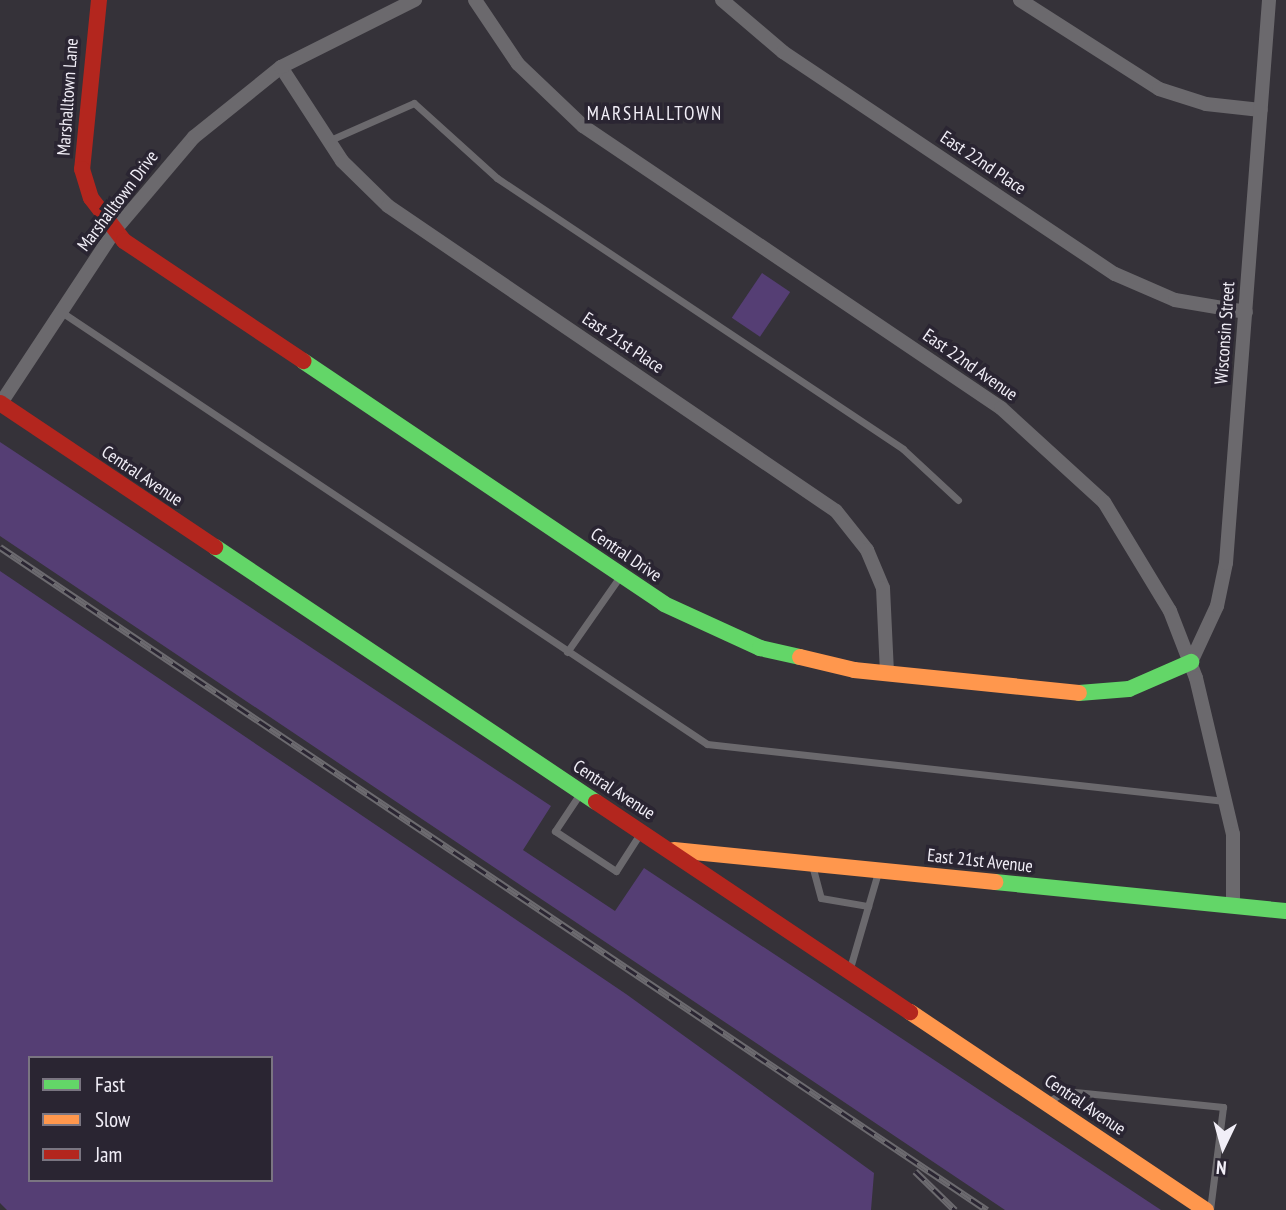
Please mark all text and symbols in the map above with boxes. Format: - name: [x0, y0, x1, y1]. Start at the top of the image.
- street label: Marshalltown Lane: [53, 38, 83, 156]
- district label: MARSHALLTOWN: [588, 103, 722, 125]
- street label: East 22nd Place: [936, 126, 1030, 200]
- street label: Marshalltown Drive: [73, 146, 163, 256]
- street label: Wisconsin Street: [1211, 281, 1239, 385]
- street label: East 21st Place: [578, 308, 668, 378]
- street label: East 22nd Avenue: [918, 324, 1022, 406]
- street label: Central Avenue: [97, 441, 187, 511]
- street label: Central Drive: [586, 523, 666, 587]
- street label: Central Avenue: [569, 755, 659, 825]
- street label: East 21st Avenue: [926, 845, 1034, 877]
- legend: [28, 1056, 273, 1182]
- street label: Central Avenue: [1040, 1070, 1130, 1140]
- text: Fast: [95, 1071, 125, 1098]
- text: Slow: [95, 1106, 130, 1133]
- north arrow: [1188, 1112, 1258, 1182]
- text: Jam: [95, 1141, 122, 1168]
- text: N: [1215, 1156, 1227, 1180]

